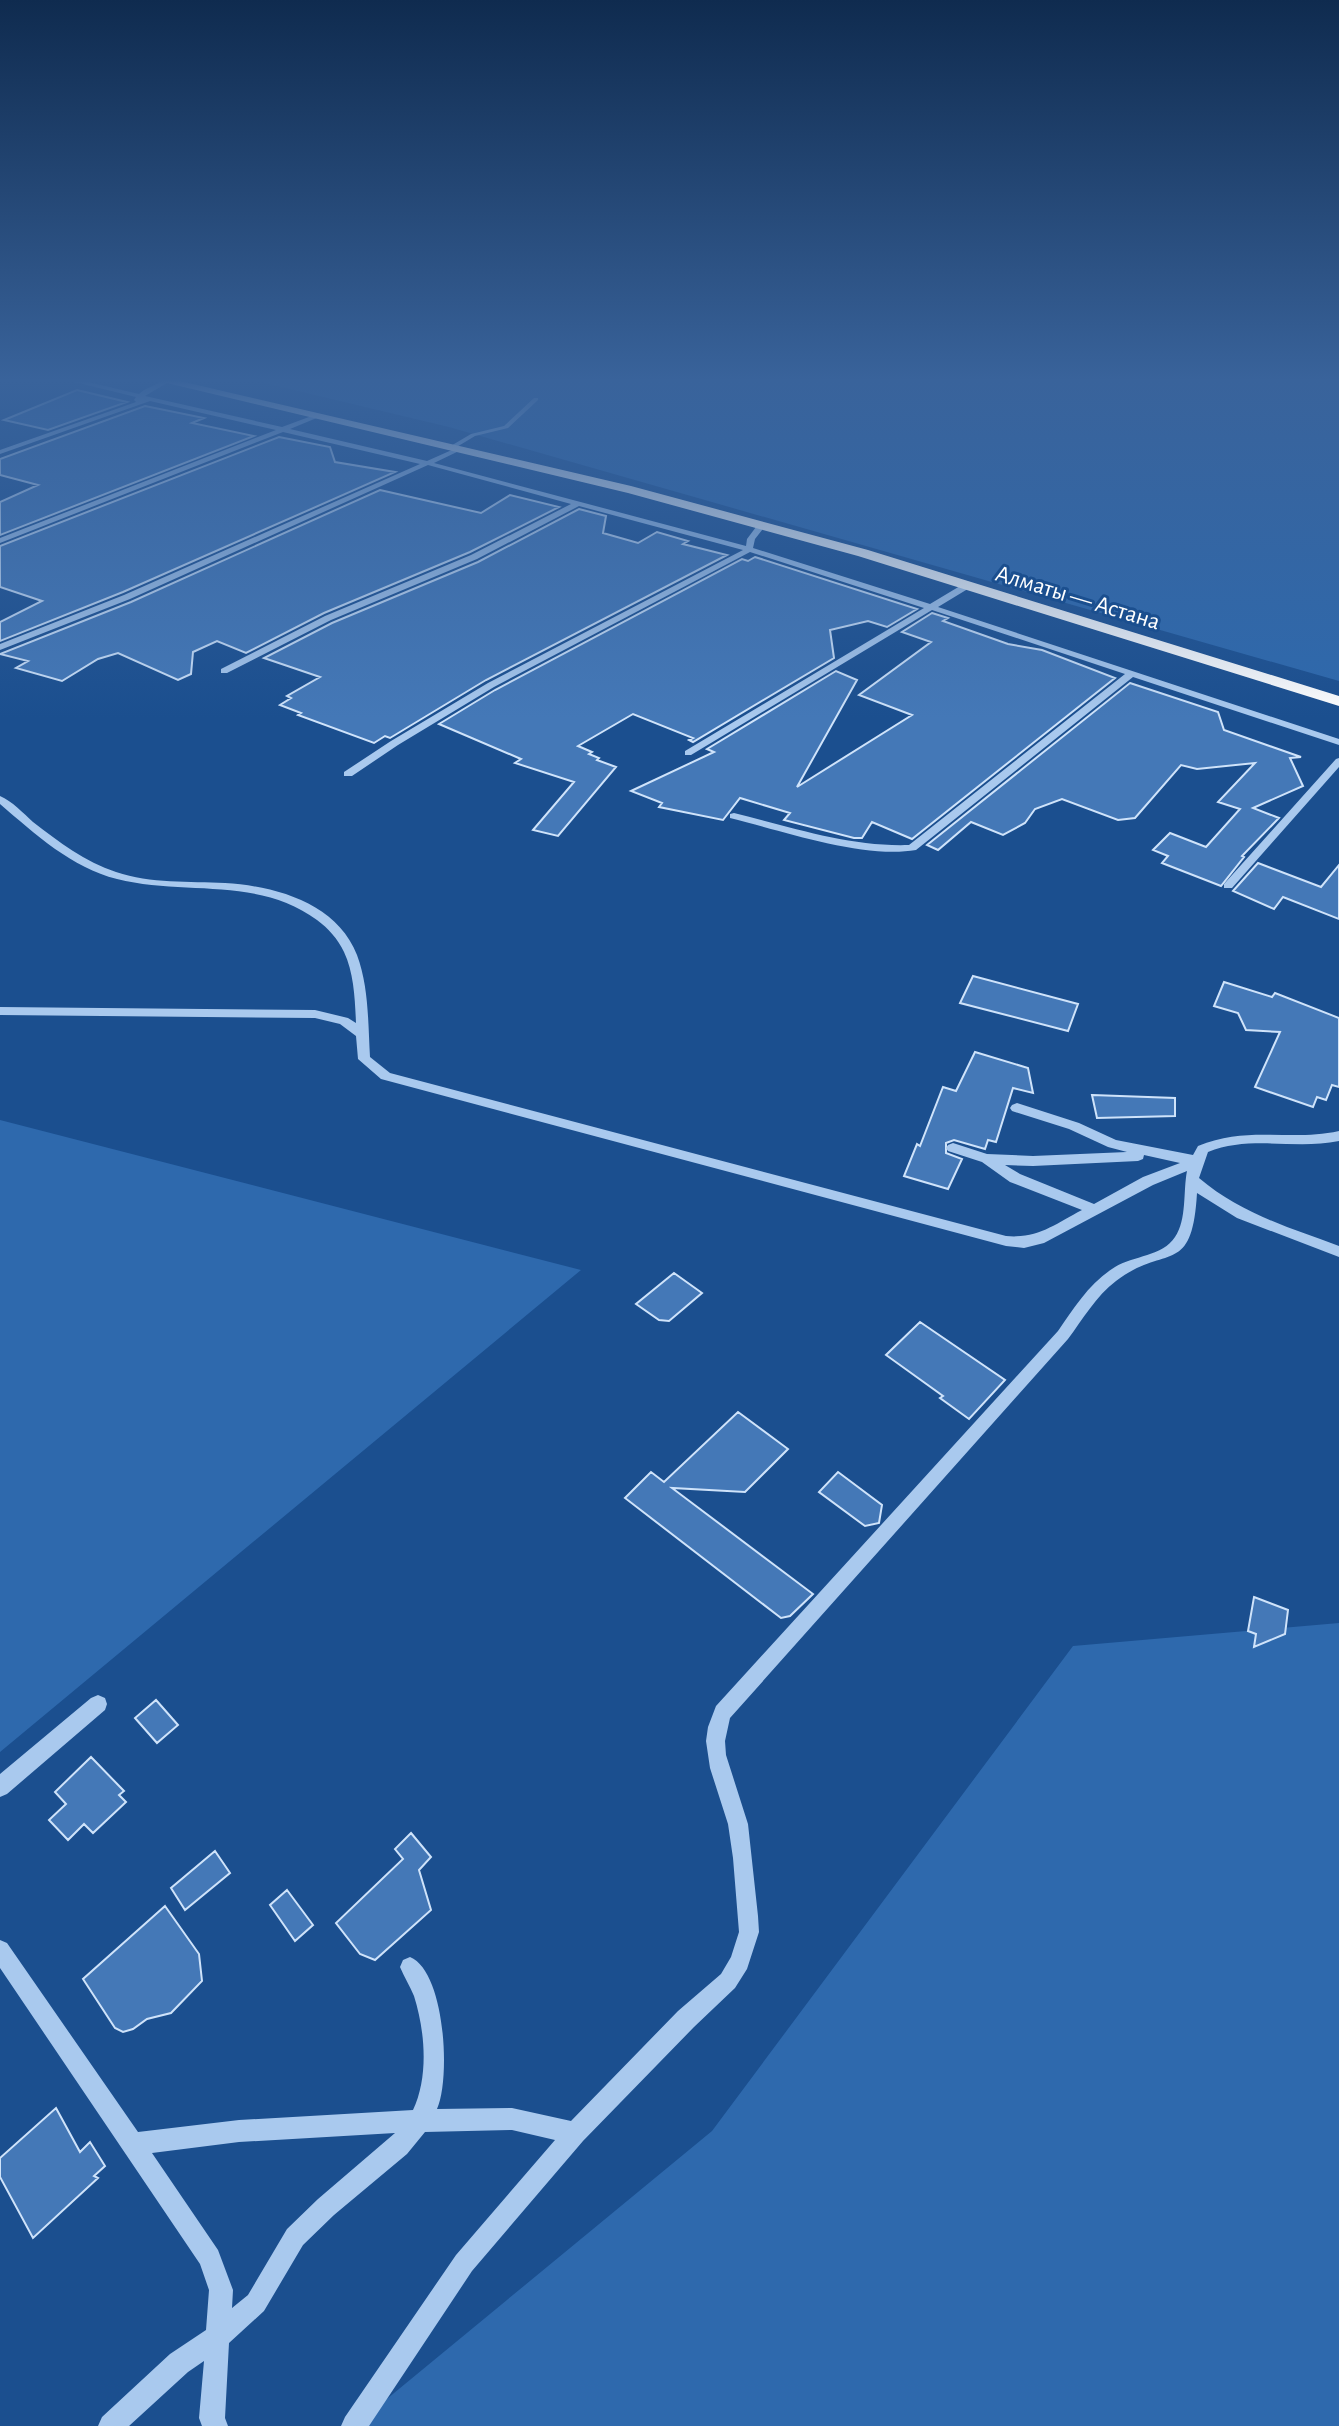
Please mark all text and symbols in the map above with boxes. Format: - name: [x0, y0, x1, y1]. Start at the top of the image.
- street label: Алматы — Астана: [993, 562, 1163, 634]

